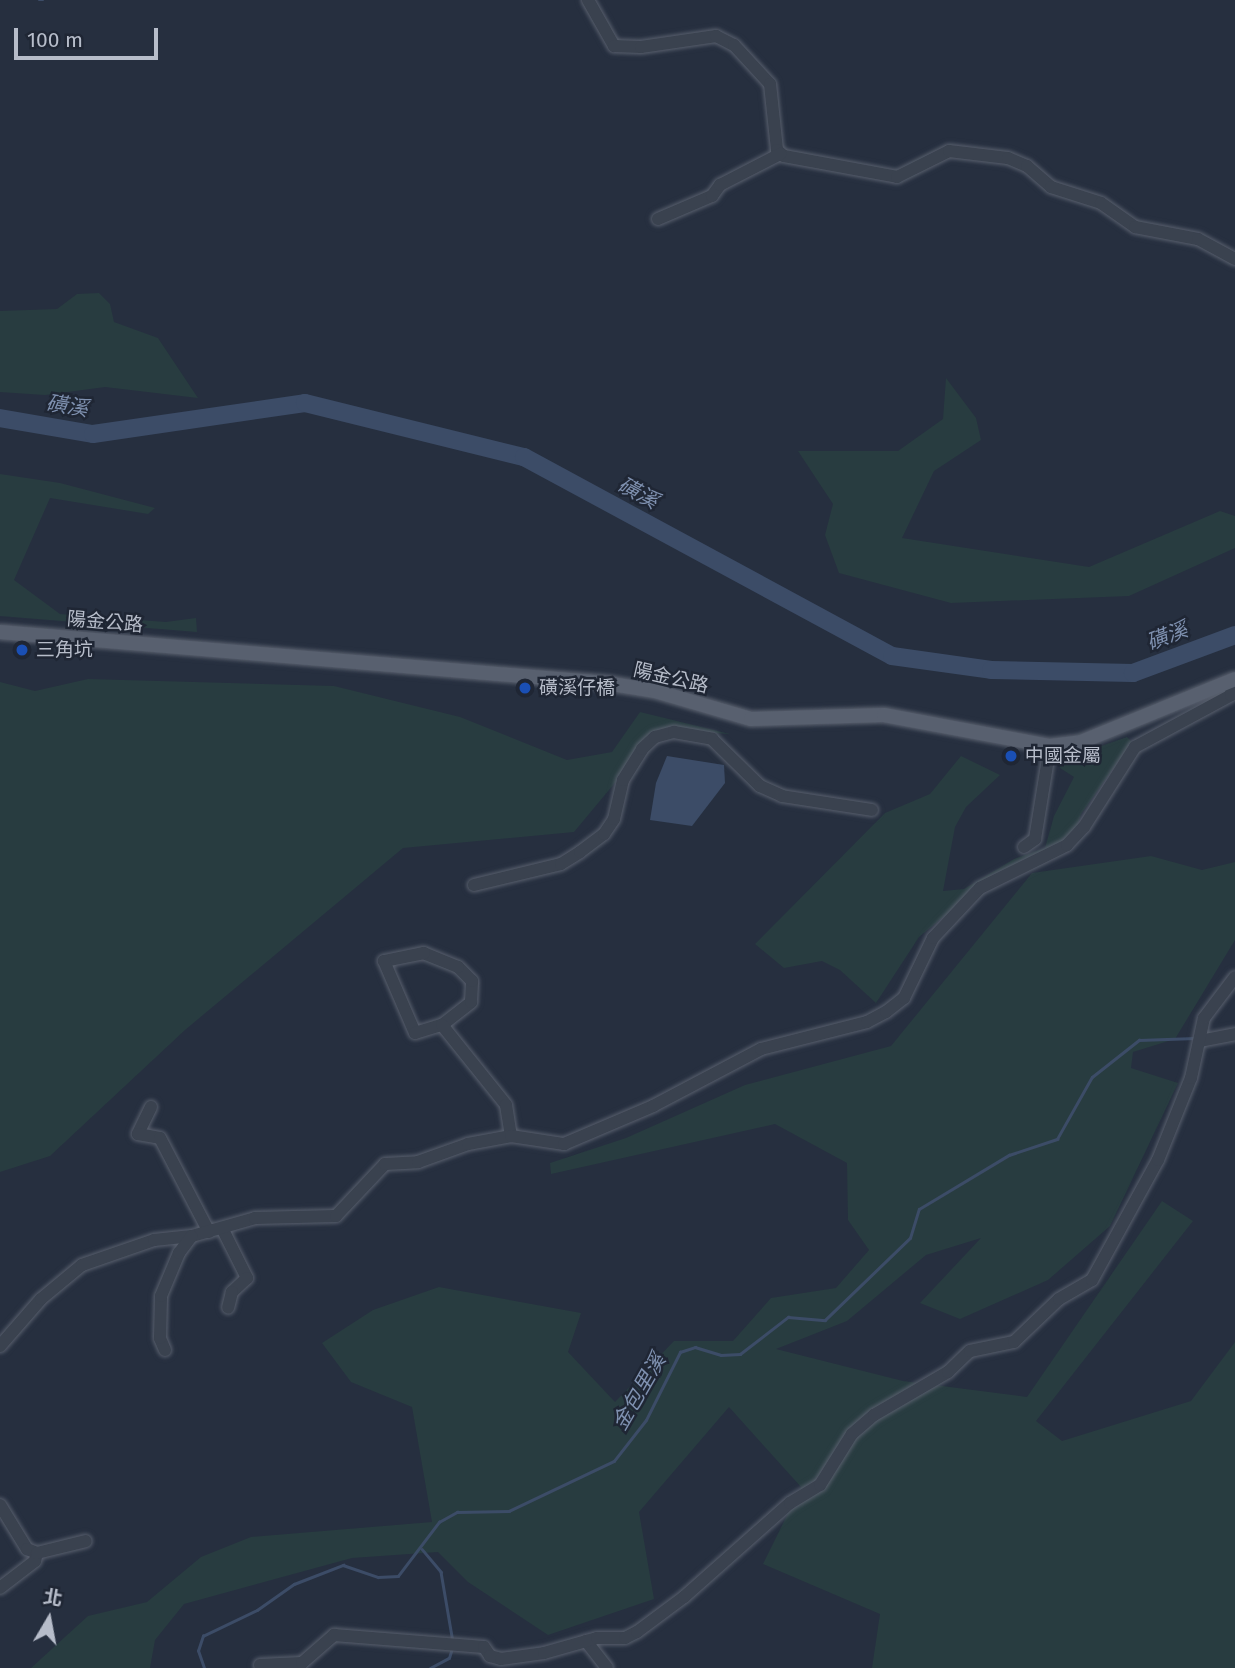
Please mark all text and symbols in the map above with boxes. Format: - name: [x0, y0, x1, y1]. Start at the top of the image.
- scale bar: [18, 14, 161, 58]
- text: 100 m: [27, 27, 83, 53]
- water label: 磺溪: [44, 390, 90, 422]
- water label: 磺溪: [614, 472, 662, 514]
- street label: 陽金公路: [66, 607, 144, 637]
- water label: 磺溪: [1143, 617, 1191, 655]
- place label: 三角坑: [36, 639, 93, 661]
- marker: 三角坑: [14, 642, 30, 658]
- street label: 陽金公路: [631, 658, 711, 698]
- place label: 磺溪仔橋: [539, 677, 615, 699]
- marker: 磺溪仔橋: [517, 680, 533, 696]
- place label: 中國金屬: [1025, 745, 1101, 767]
- marker: 中國金屬: [1003, 748, 1019, 764]
- water label: 金包里溪: [607, 1349, 671, 1435]
- north arrow: [14, 1584, 84, 1654]
- text: 北: [41, 1585, 64, 1611]

